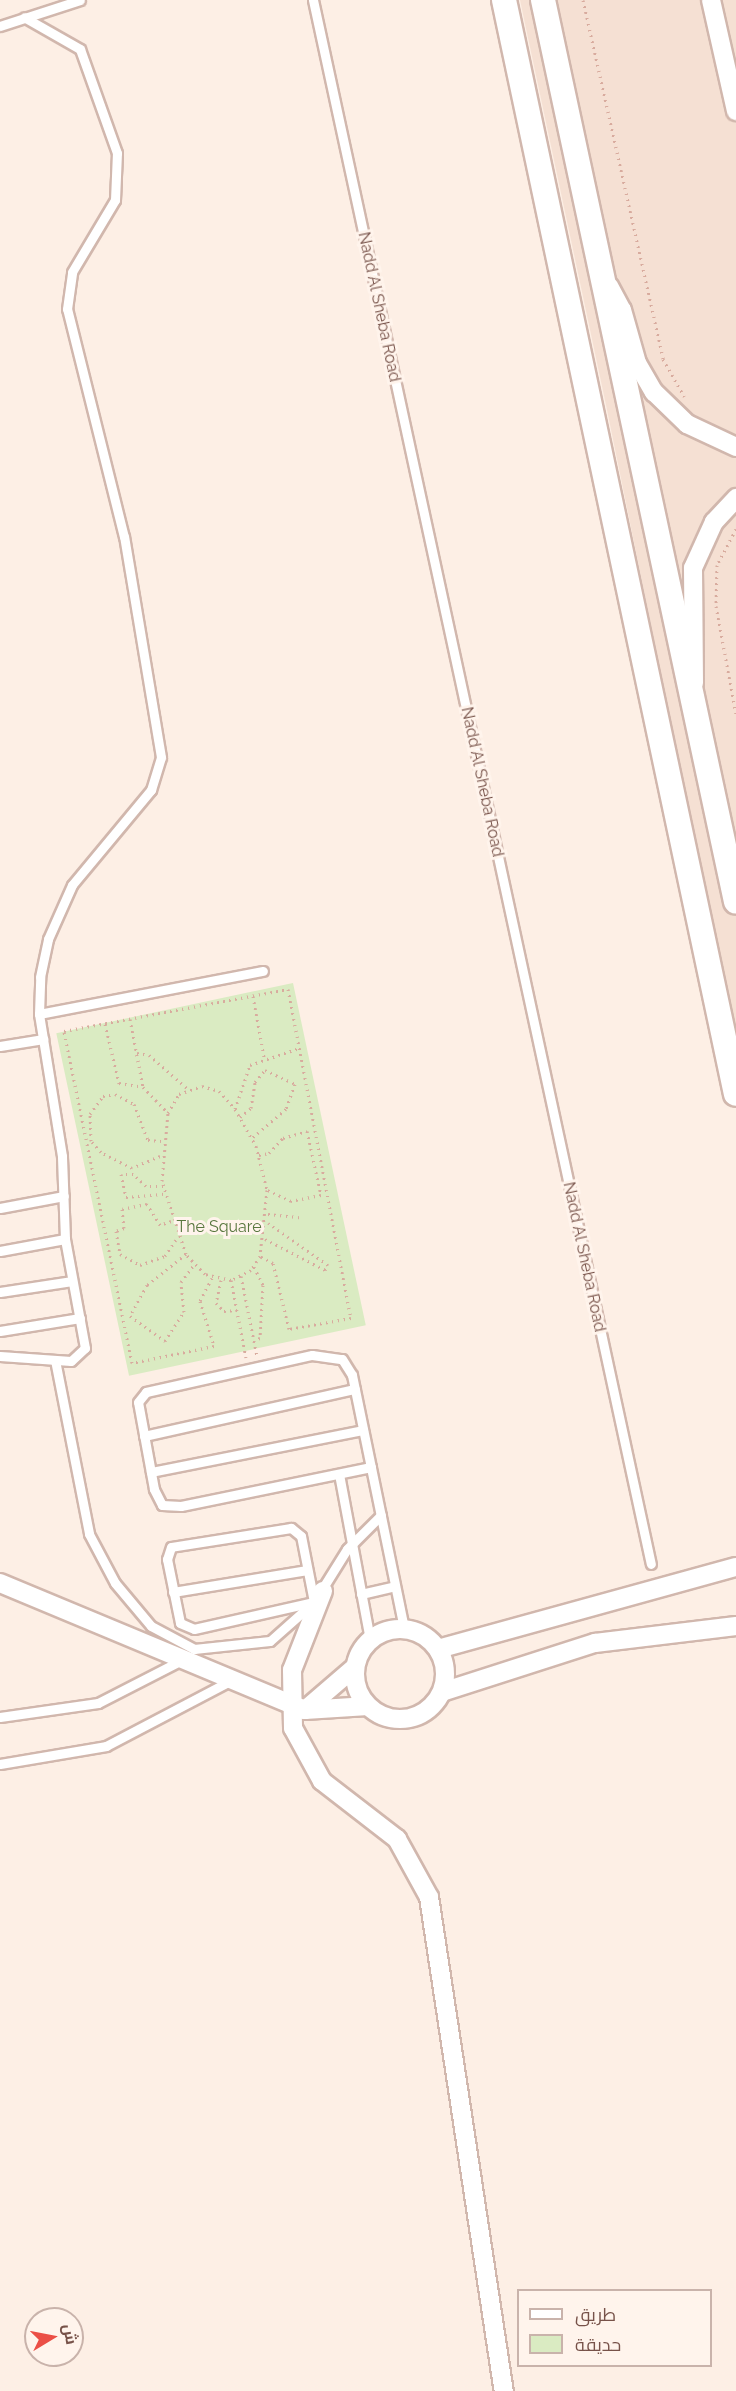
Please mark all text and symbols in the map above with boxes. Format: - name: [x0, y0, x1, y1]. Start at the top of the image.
- street label: Nadd Al Sheba Road: [354, 230, 404, 384]
- street label: Nadd Al Sheba Road: [457, 705, 507, 859]
- street label: Nadd Al Sheba Road: [559, 1180, 609, 1334]
- park label: The Square: [176, 1217, 262, 1237]
- legend: [517, 2289, 712, 2367]
- text: طريق: [575, 2304, 616, 2325]
- north arrow: [24, 2307, 84, 2367]
- text: ش: [59, 2322, 81, 2346]
- text: حديقة: [575, 2334, 621, 2355]

